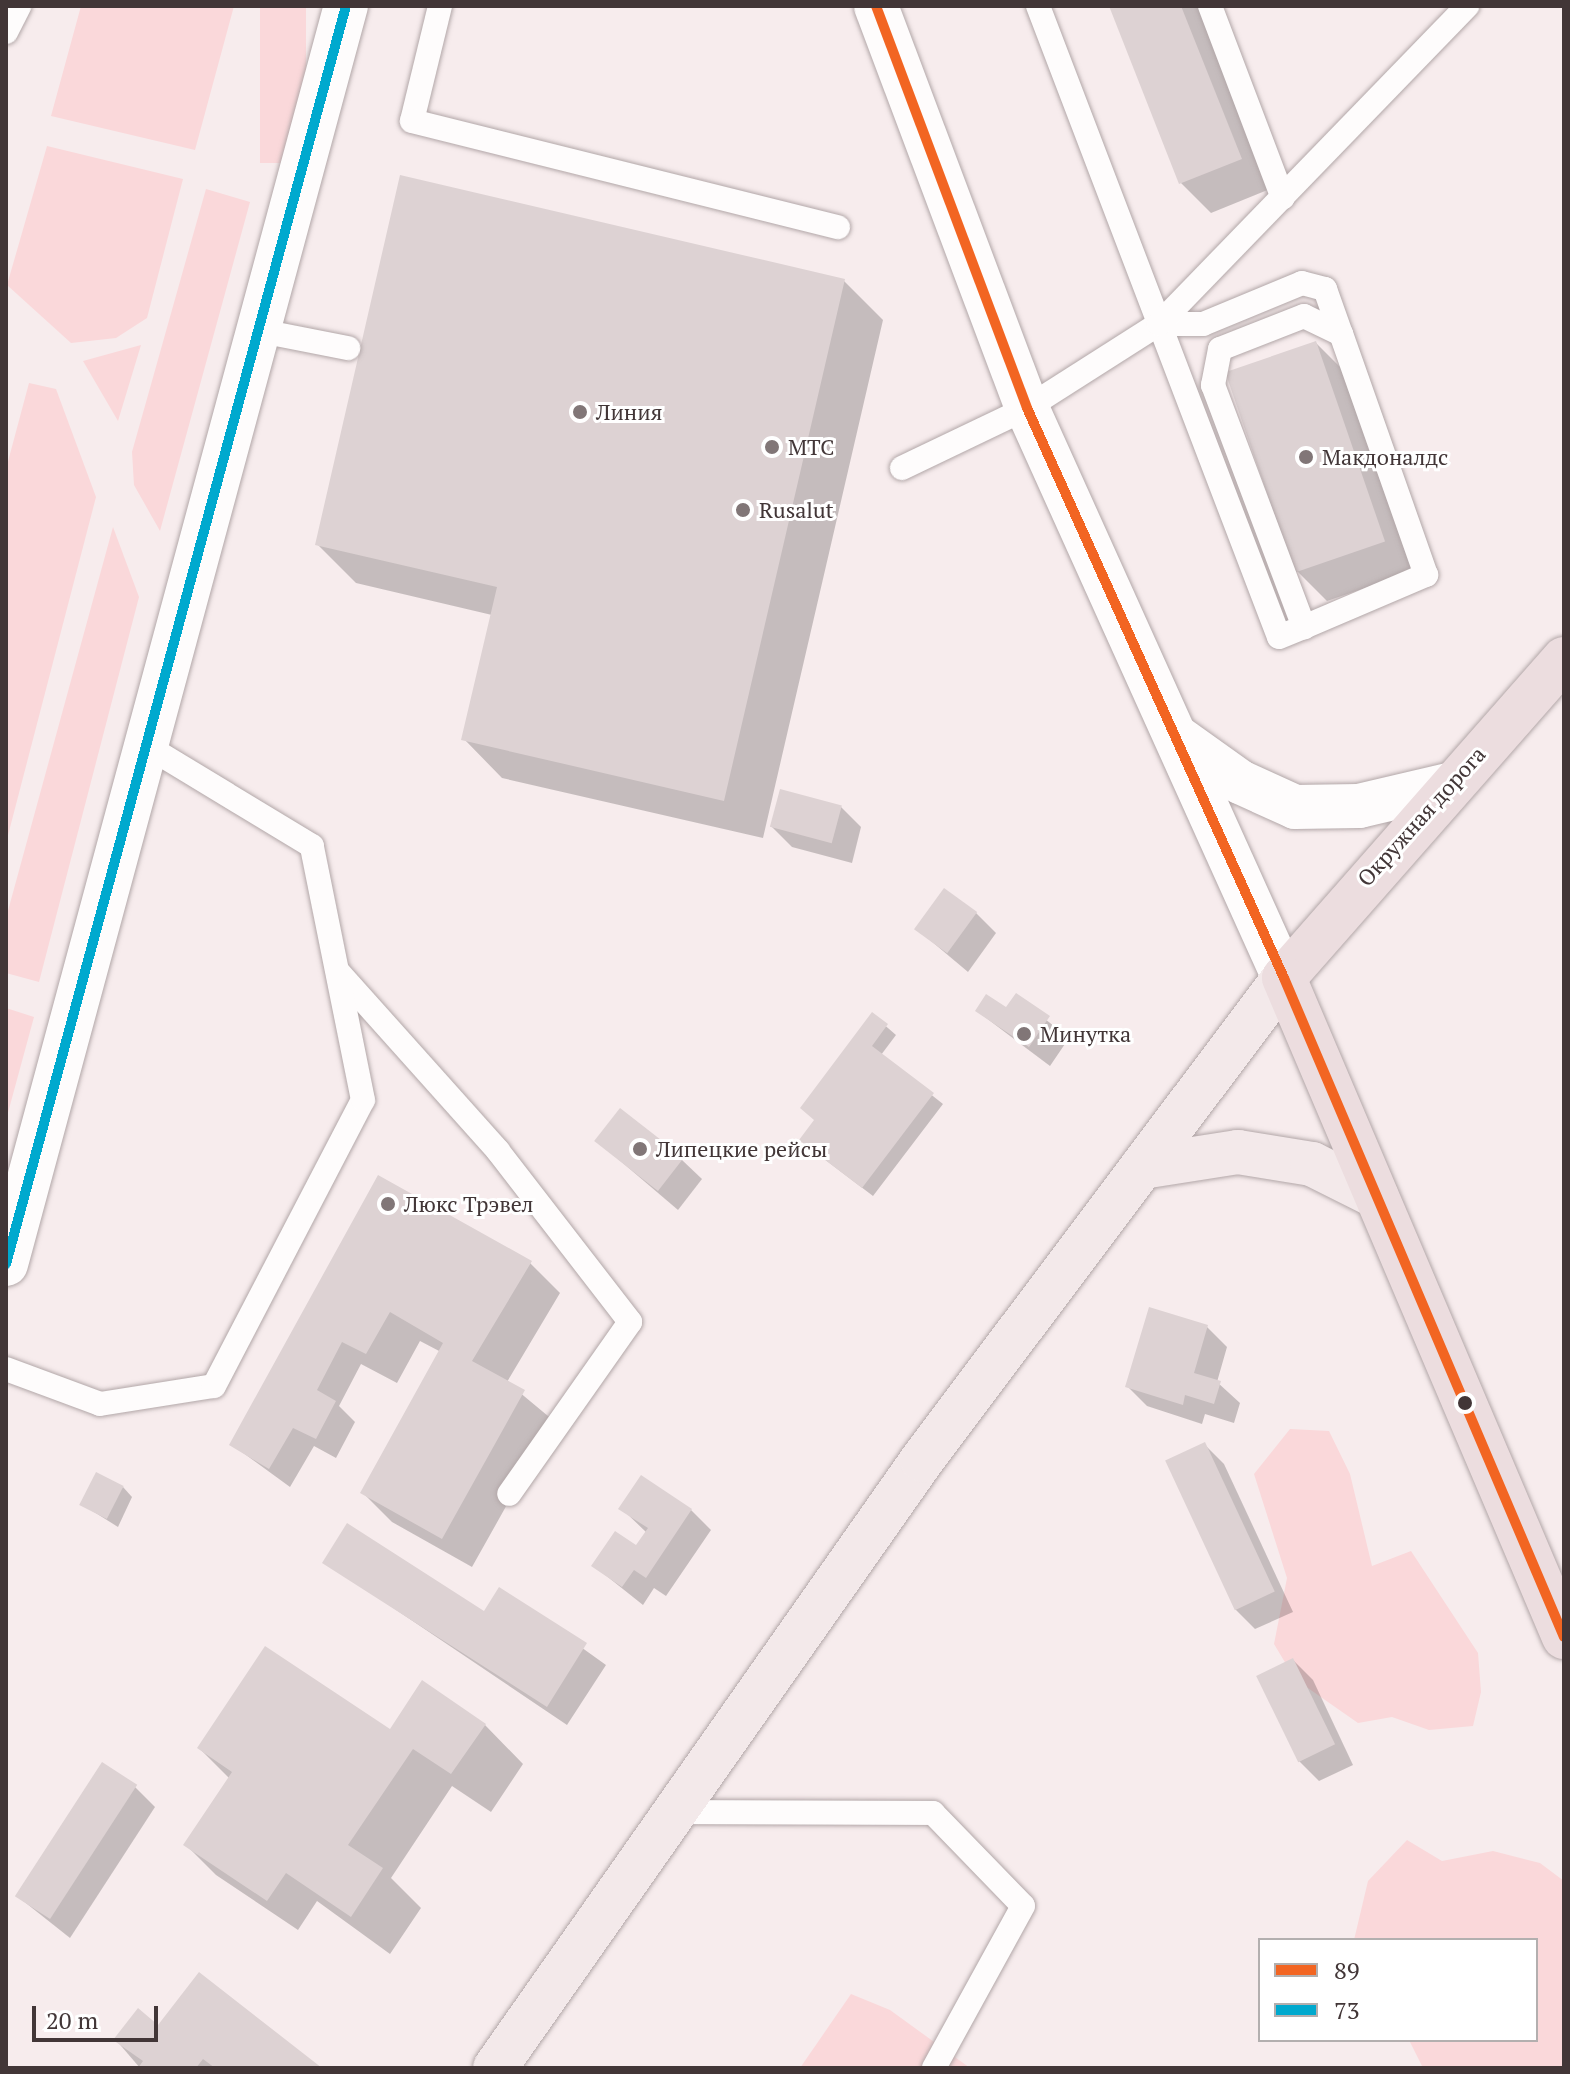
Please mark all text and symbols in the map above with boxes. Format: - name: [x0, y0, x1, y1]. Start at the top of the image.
- place label: Линия: [596, 399, 662, 425]
- marker: Линия: [571, 403, 589, 421]
- place label: МТС: [788, 434, 834, 460]
- marker: МТС: [763, 438, 781, 456]
- place label: Макдоналдс: [1322, 444, 1448, 470]
- marker: Макдоналдс: [1297, 448, 1315, 466]
- place label: Rusalut: [759, 497, 834, 523]
- marker: Rusalut: [734, 501, 752, 519]
- street label: Окружная дорога: [1351, 741, 1491, 891]
- place label: Минутка: [1040, 1021, 1131, 1047]
- marker: Минутка: [1015, 1025, 1033, 1043]
- place label: Липецкие рейсы: [656, 1136, 827, 1162]
- marker: Липецкие рейсы: [631, 1140, 649, 1158]
- place label: Люкс Трэвел: [404, 1191, 533, 1217]
- marker: Люкс Трэвел: [379, 1195, 397, 1213]
- unlabelled marker: [1457, 1395, 1473, 1411]
- legend: [1258, 1938, 1538, 2042]
- text: 89: [1334, 1954, 1360, 1986]
- scale bar: [36, 1990, 162, 2040]
- text: 73: [1334, 1994, 1360, 2026]
- text: 20 m: [46, 2004, 98, 2036]

